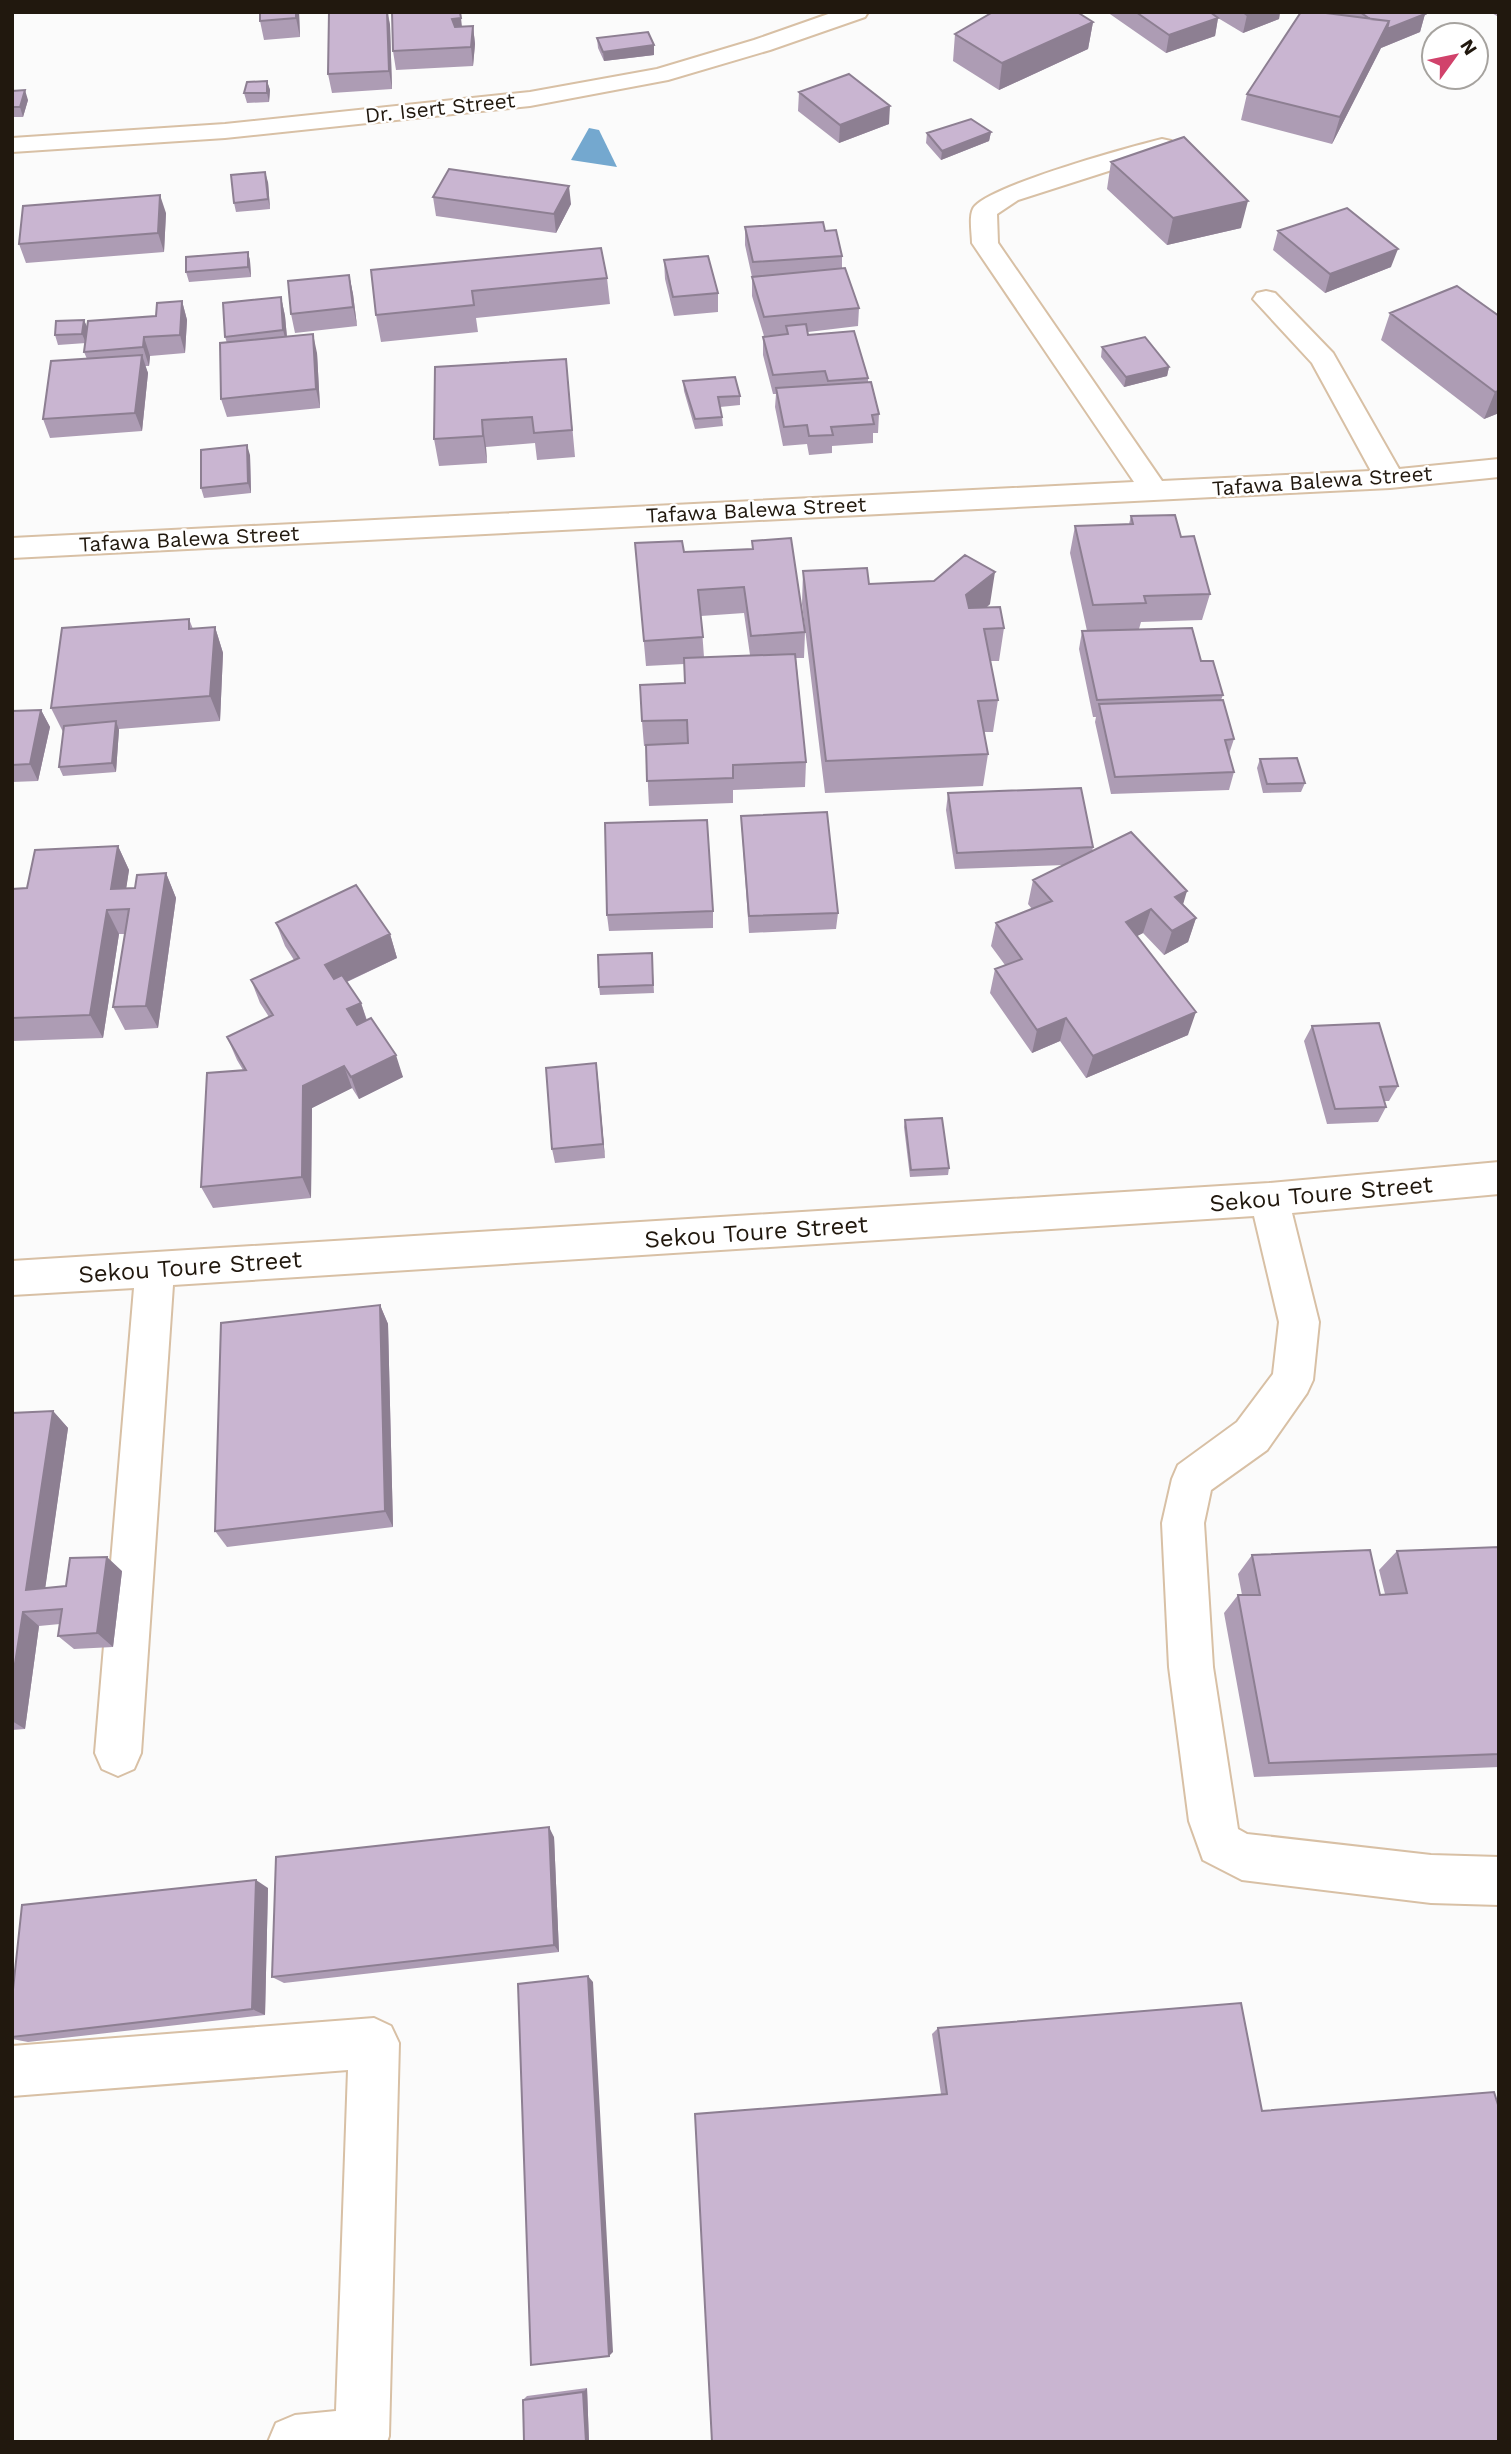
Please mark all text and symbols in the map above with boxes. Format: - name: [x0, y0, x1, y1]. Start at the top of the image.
- north arrow: [1420, 21, 1490, 91]
- text: N: [1455, 35, 1482, 59]
- street label: Dr. Isert Street: [364, 87, 517, 128]
- street label: Tafawa Balewa Street: [1211, 460, 1433, 501]
- street label: Tafawa Balewa Street: [645, 491, 867, 528]
- street label: Tafawa Balewa Street: [78, 520, 300, 557]
- street label: Sekou Toure Street: [1208, 1170, 1434, 1218]
- street label: Sekou Toure Street: [643, 1210, 869, 1254]
- street label: Sekou Toure Street: [77, 1245, 303, 1289]

